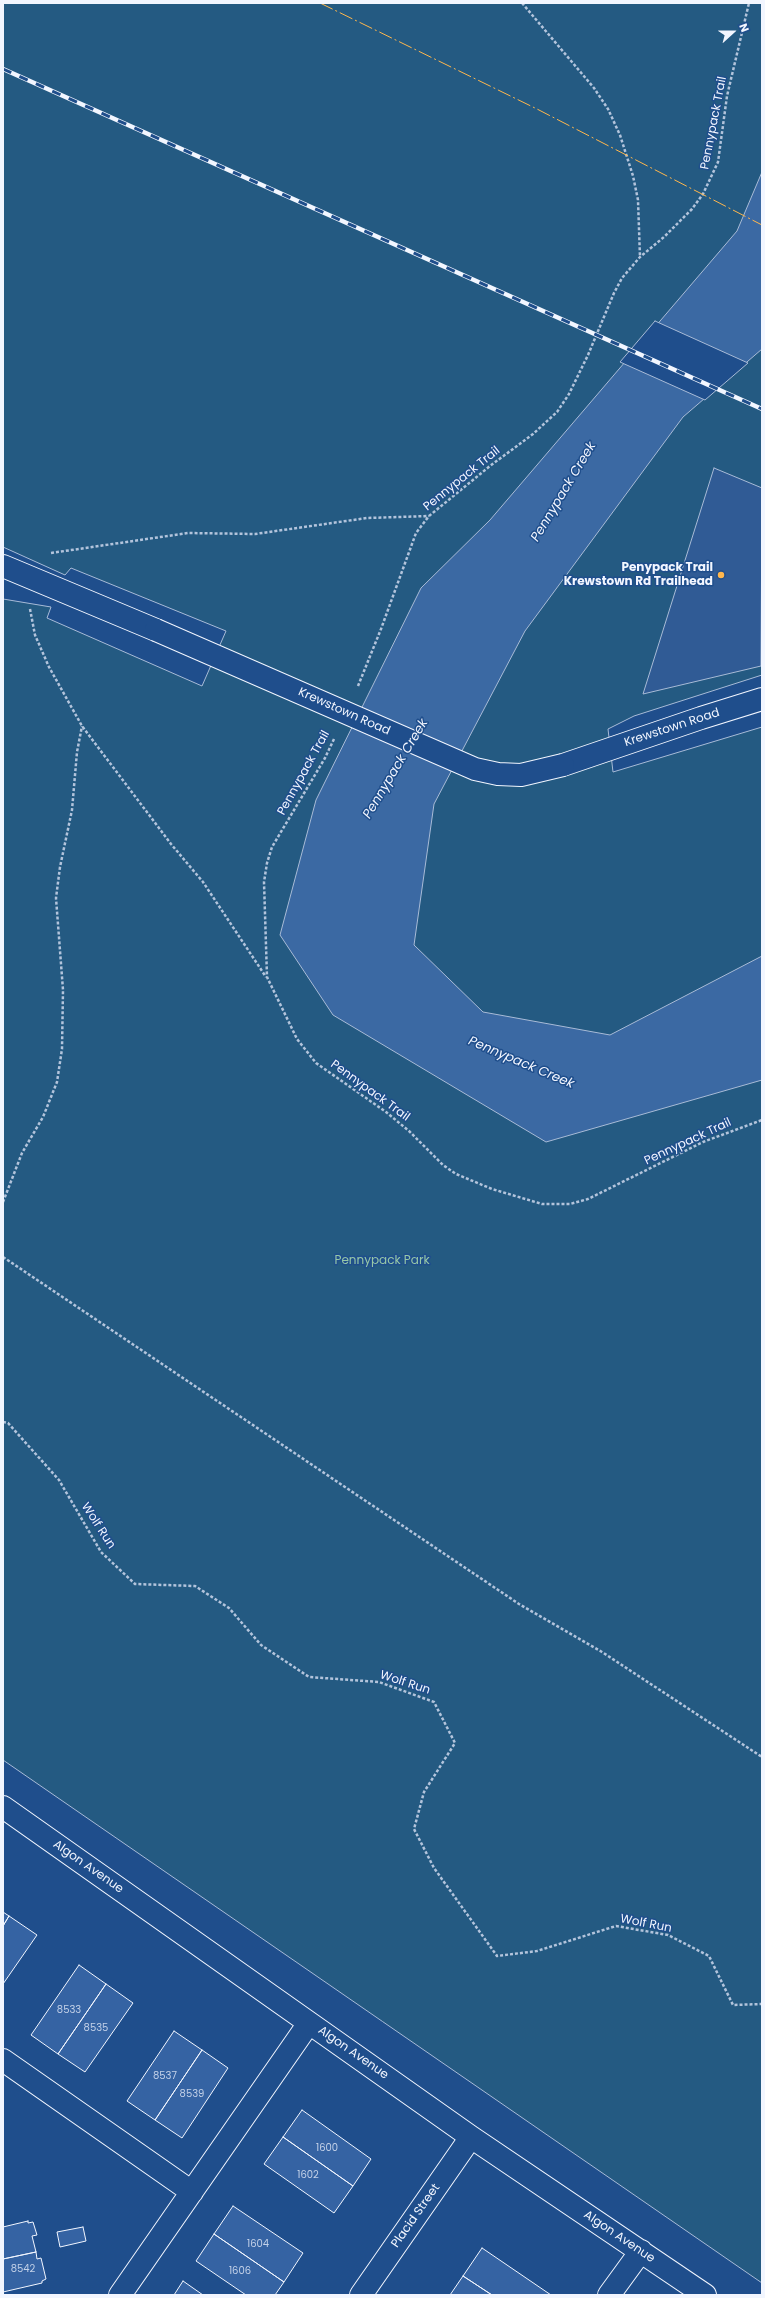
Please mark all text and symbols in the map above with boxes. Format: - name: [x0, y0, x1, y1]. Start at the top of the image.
- north arrow: [713, 12, 753, 52]
- text: N: [735, 21, 753, 34]
- street label: Pennypack Trail: [698, 75, 730, 171]
- water label: Pennypack Creek: [528, 439, 600, 545]
- street label: Pennypack Trail: [421, 444, 503, 514]
- place label: Penypack Trail Krewstown Rd Trailhead: [564, 561, 713, 589]
- marker: Penypack Trail Krewstown Rd Trailhead: [716, 570, 726, 580]
- street label: Krewstown Road: [296, 685, 392, 739]
- street label: Krewstown Road: [623, 706, 721, 750]
- water label: Pennypack Creek: [360, 716, 432, 822]
- street label: Pennypack Trail: [275, 728, 333, 818]
- water label: Pennypack Creek: [466, 1034, 576, 1092]
- street label: Pennypack Trail: [328, 1057, 412, 1125]
- street label: Pennypack Trail: [642, 1116, 734, 1168]
- park label: Pennypack Park: [334, 1254, 430, 1268]
- street label: Wolf Run: [78, 1500, 118, 1552]
- street label: Wolf Run: [378, 1668, 432, 1698]
- street label: Algon Avenue: [50, 1837, 126, 1897]
- street label: Wolf Run: [619, 1912, 673, 1936]
- house number: 8533: [57, 2004, 81, 2016]
- house number: 8535: [84, 2022, 108, 2034]
- street label: Algon Avenue: [315, 2023, 391, 2083]
- house number: 8537: [153, 2070, 177, 2082]
- house number: 8539: [180, 2088, 204, 2100]
- house number: 1600: [316, 2142, 338, 2154]
- house number: 1602: [297, 2169, 319, 2181]
- street label: Placid Street: [389, 2181, 443, 2251]
- street label: Algon Avenue: [581, 2208, 657, 2266]
- house number: 1604: [247, 2238, 269, 2250]
- house number: 8542: [11, 2263, 35, 2275]
- house number: 1606: [229, 2265, 251, 2277]

